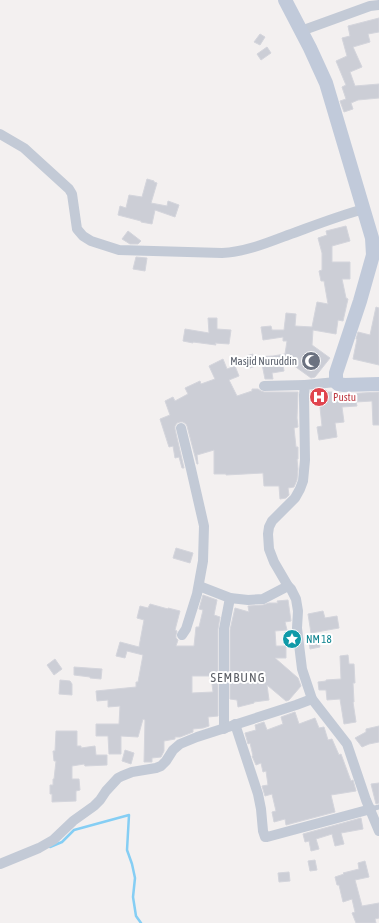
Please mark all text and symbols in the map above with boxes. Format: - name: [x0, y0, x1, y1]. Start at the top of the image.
- mosque icon: Masjid Nuruddin: [300, 350, 322, 372]
- place label: Masjid Nuruddin: [230, 355, 297, 367]
- hospital icon: Pustu: [308, 386, 330, 408]
- place label: Pustu: [333, 391, 356, 403]
- place icon: NM 18: [281, 628, 303, 650]
- place label: NM 18: [306, 633, 332, 645]
- district label: SEMBUNG: [210, 670, 266, 685]

